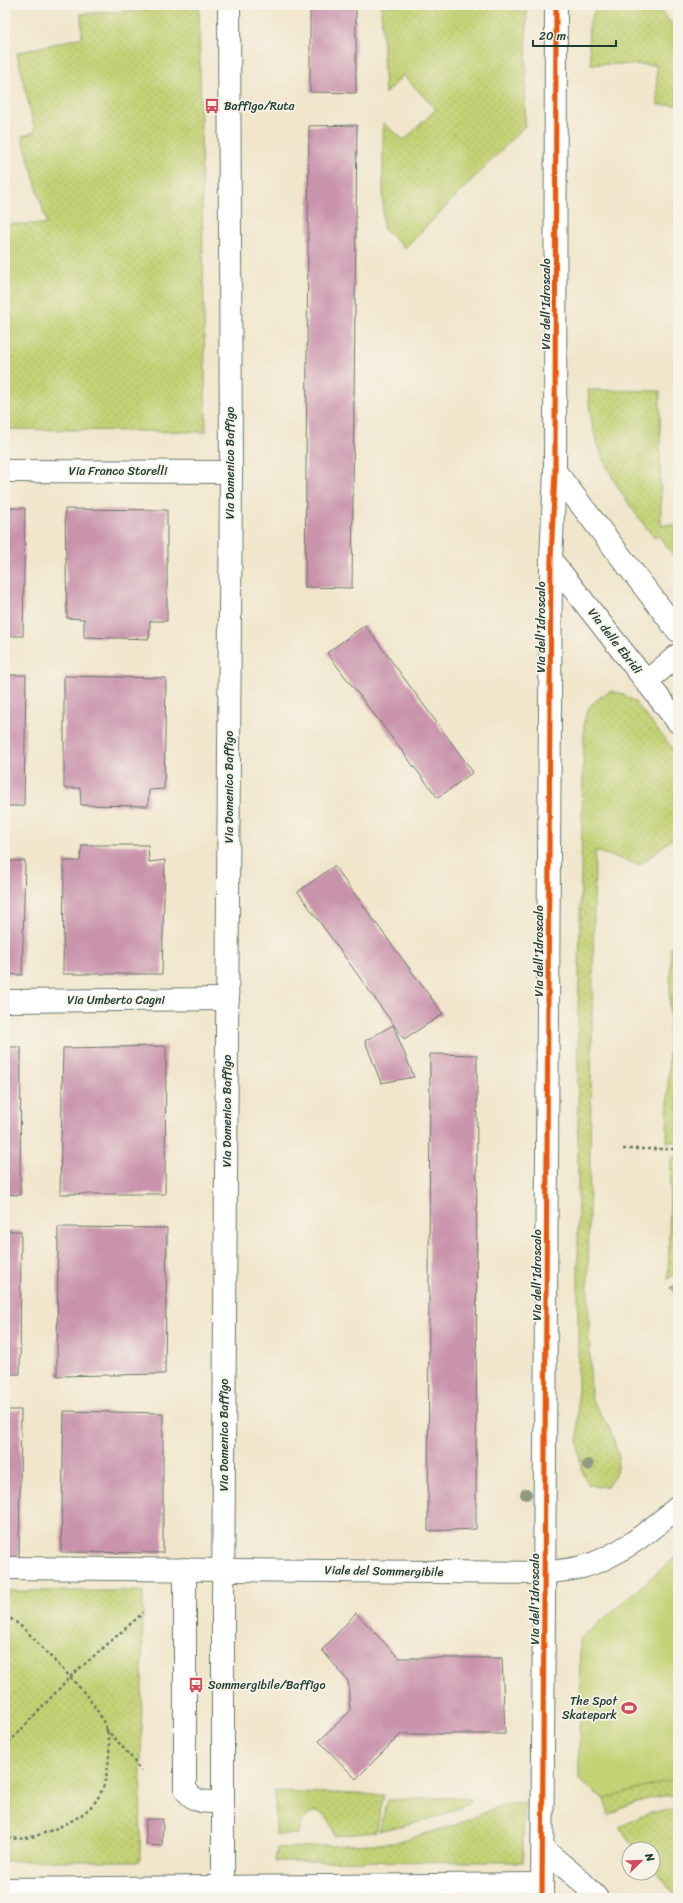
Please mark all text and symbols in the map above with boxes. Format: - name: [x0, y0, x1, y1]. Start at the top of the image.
- scale bar: [533, 22, 616, 48]
- text: 20 m: [539, 25, 566, 47]
- place label: Baffigo/Ruta: [224, 95, 296, 117]
- bus stop icon: Baffigo/Ruta: [203, 97, 221, 115]
- street label: Via dell'Idroscalo: [535, 258, 557, 350]
- street label: Via Domenico Baffigo: [219, 407, 241, 519]
- street label: Via Franco Storelli: [69, 460, 168, 482]
- street label: Via dell'Idroscalo: [530, 581, 552, 673]
- street label: Via delle Ebridi: [582, 603, 648, 679]
- street label: Via Domenico Baffigo: [218, 731, 240, 843]
- street label: Via dell'Idroscalo: [528, 905, 550, 997]
- street label: Via Umberto Cagni: [67, 989, 166, 1011]
- street label: Via Domenico Baffigo: [216, 1055, 238, 1167]
- street label: Via dell'Idroscalo: [526, 1229, 548, 1321]
- street label: Via Domenico Baffigo: [213, 1379, 235, 1491]
- street label: Via dell'Idroscalo: [524, 1553, 546, 1645]
- street label: Viale del Sommergibile: [324, 1559, 444, 1583]
- place label: Sommergibile/Baffigo: [208, 1674, 325, 1696]
- bus stop icon: Sommergibile/Baffigo: [187, 1676, 205, 1694]
- place label: The Spot Skatepark: [562, 1690, 618, 1726]
- sports icon: The Spot Skatepark: [620, 1699, 638, 1717]
- north arrow: [621, 1841, 661, 1881]
- text: N: [639, 1849, 660, 1865]

